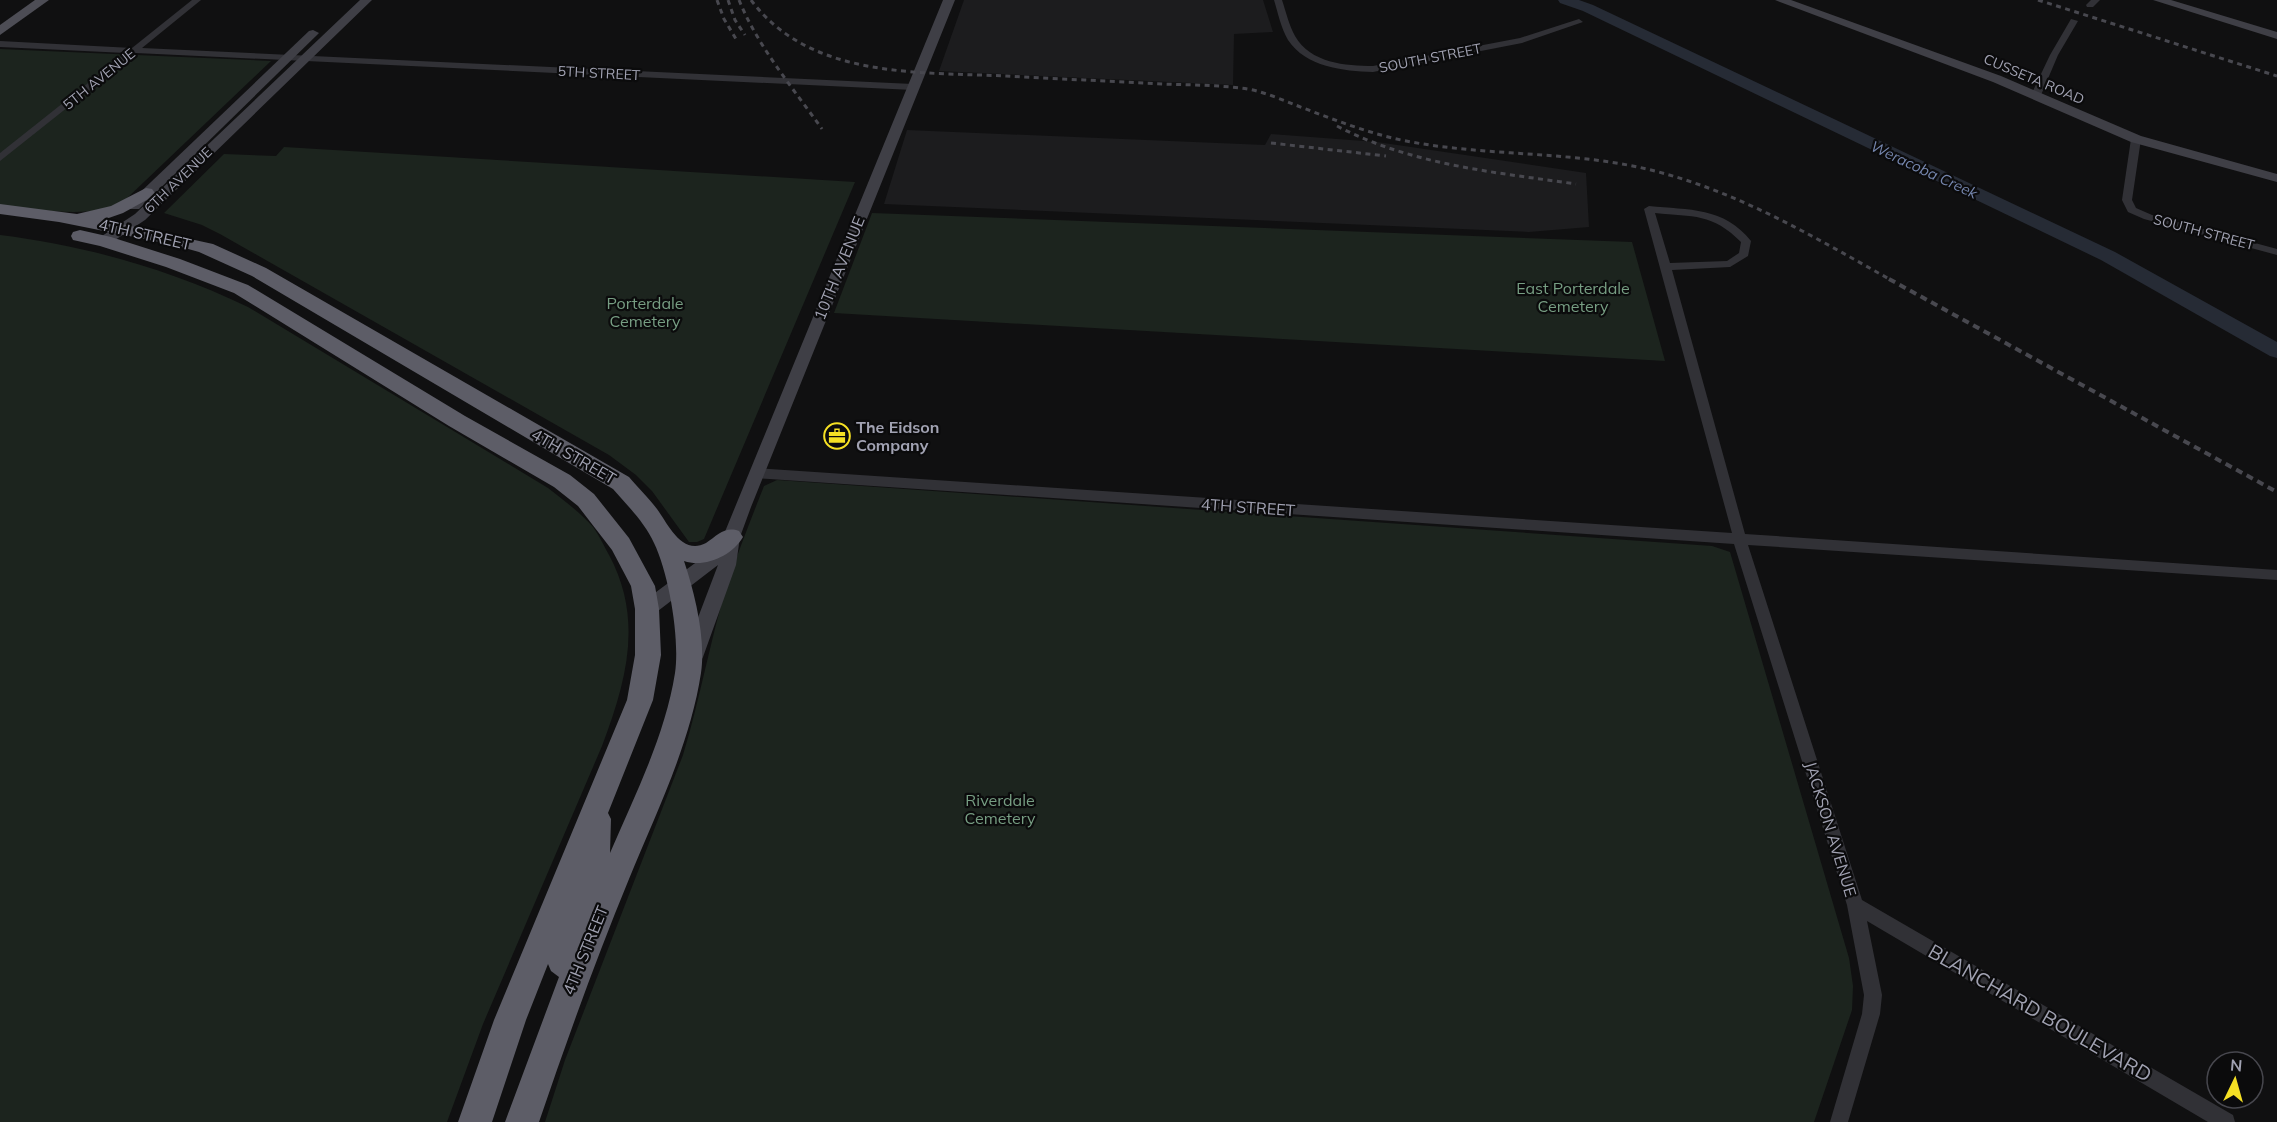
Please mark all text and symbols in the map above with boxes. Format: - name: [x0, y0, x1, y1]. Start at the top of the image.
- street label: SOUTH STREET: [1377, 39, 1483, 77]
- street label: 5TH AVENUE: [59, 44, 139, 114]
- street label: CUSSETA ROAD: [1981, 50, 2087, 108]
- street label: 5TH STREET: [557, 62, 641, 84]
- water label: Weracoba Creek: [1868, 136, 1982, 203]
- street label: 6TH AVENUE: [140, 143, 216, 217]
- street label: SOUTH STREET: [2151, 210, 2257, 254]
- street label: 10TH AVENUE: [809, 213, 869, 323]
- street label: 4TH STREET: [97, 214, 194, 254]
- park label: East Porterdale Cemetery: [1516, 278, 1630, 316]
- park label: Porterdale Cemetery: [606, 293, 684, 331]
- place label: The Eidson Company: [856, 417, 939, 455]
- office icon: The Eidson Company: [822, 421, 852, 451]
- street label: 4TH STREET: [528, 424, 620, 488]
- street label: 4TH STREET: [1200, 494, 1296, 520]
- street label: JACKSON AVENUE: [1801, 759, 1861, 899]
- park label: Riverdale Cemetery: [965, 790, 1036, 828]
- street label: 4TH STREET: [558, 902, 612, 998]
- street label: BLANCHARD BOULEVARD: [1924, 938, 2156, 1087]
- north arrow: [2205, 1050, 2265, 1110]
- text: N: [2229, 1055, 2243, 1076]

